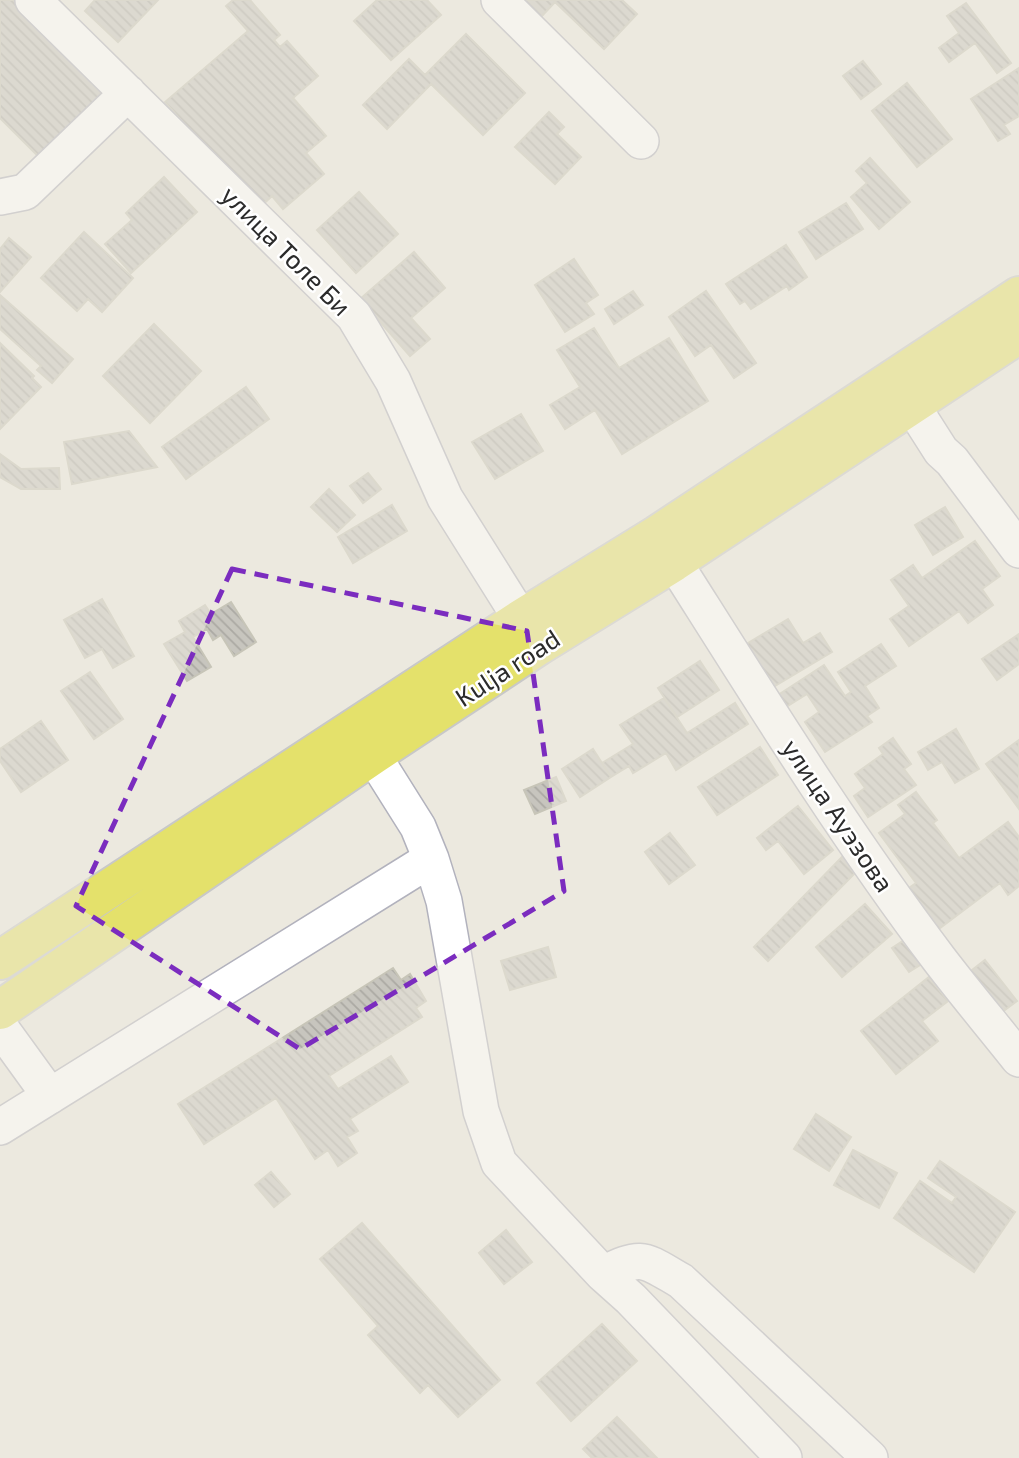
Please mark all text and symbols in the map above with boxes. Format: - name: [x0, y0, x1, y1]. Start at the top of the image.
- street label: улица Толе Би: [215, 179, 358, 322]
- street label: Kulja road: [449, 622, 565, 712]
- street label: улица Ауэзова: [776, 733, 901, 898]

